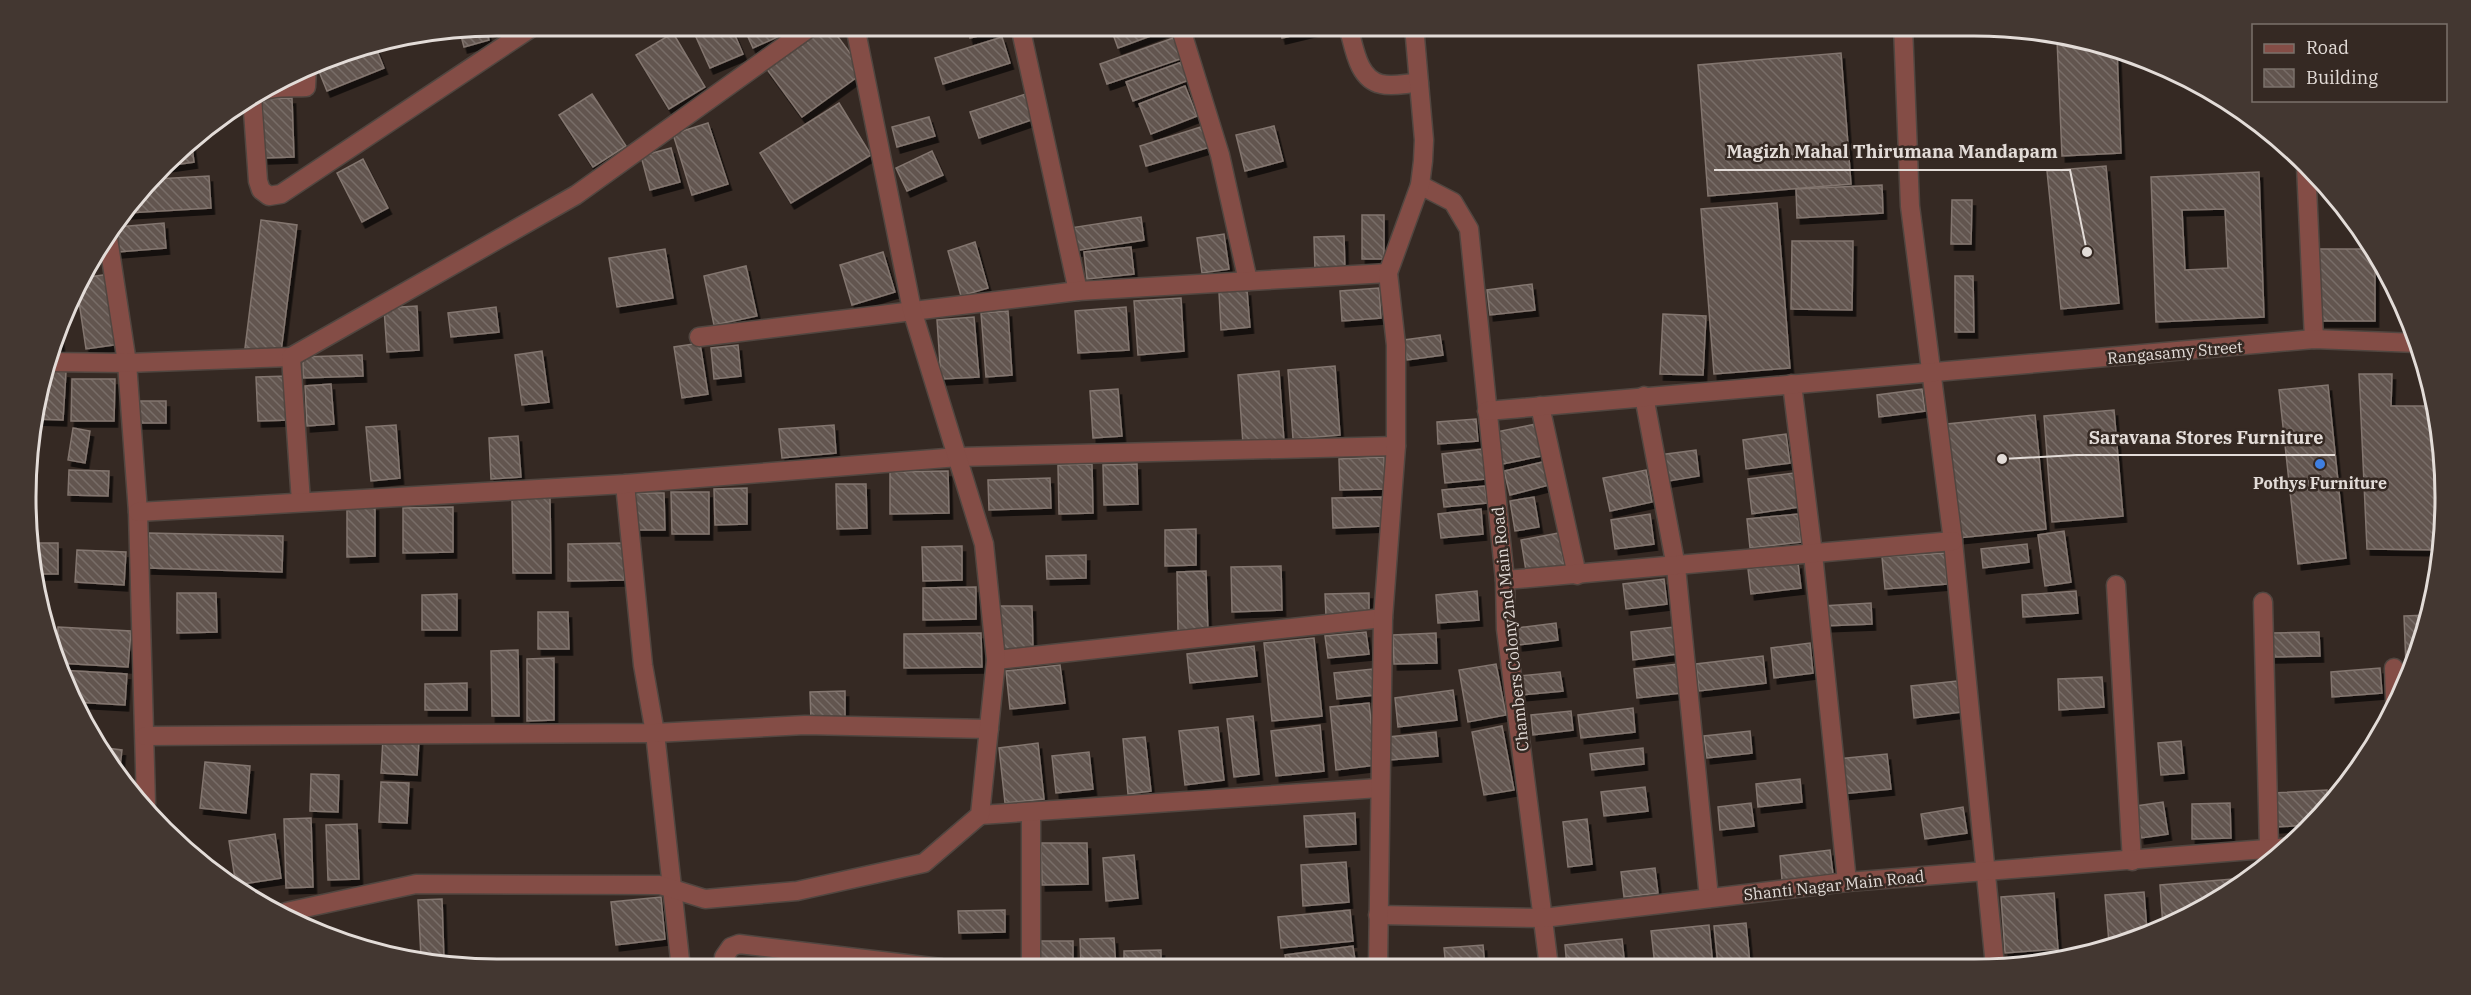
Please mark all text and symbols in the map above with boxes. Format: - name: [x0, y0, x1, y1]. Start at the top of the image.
- legend: [2252, 24, 2447, 102]
- text: Road: [2306, 36, 2349, 59]
- text: Building: [2306, 66, 2378, 89]
- callout: Magizh Mahal Thirumana Mandapam: [1714, 134, 2070, 170]
- text: Magizh Mahal Thirumana Mandapam: [1726, 140, 2058, 163]
- street label: Rangasamy Street: [2106, 336, 2244, 368]
- callout: Saravana Stores Furniture: [2076, 419, 2335, 455]
- text: Saravana Stores Furniture: [2089, 426, 2323, 449]
- marker: Pothys Furniture: [2313, 457, 2327, 471]
- place label: Pothys Furniture: [2253, 473, 2387, 493]
- street label: Chambers Colony2nd Main Road: [1487, 505, 1533, 752]
- street label: Shanti Nagar Main Road: [1743, 866, 1926, 904]

